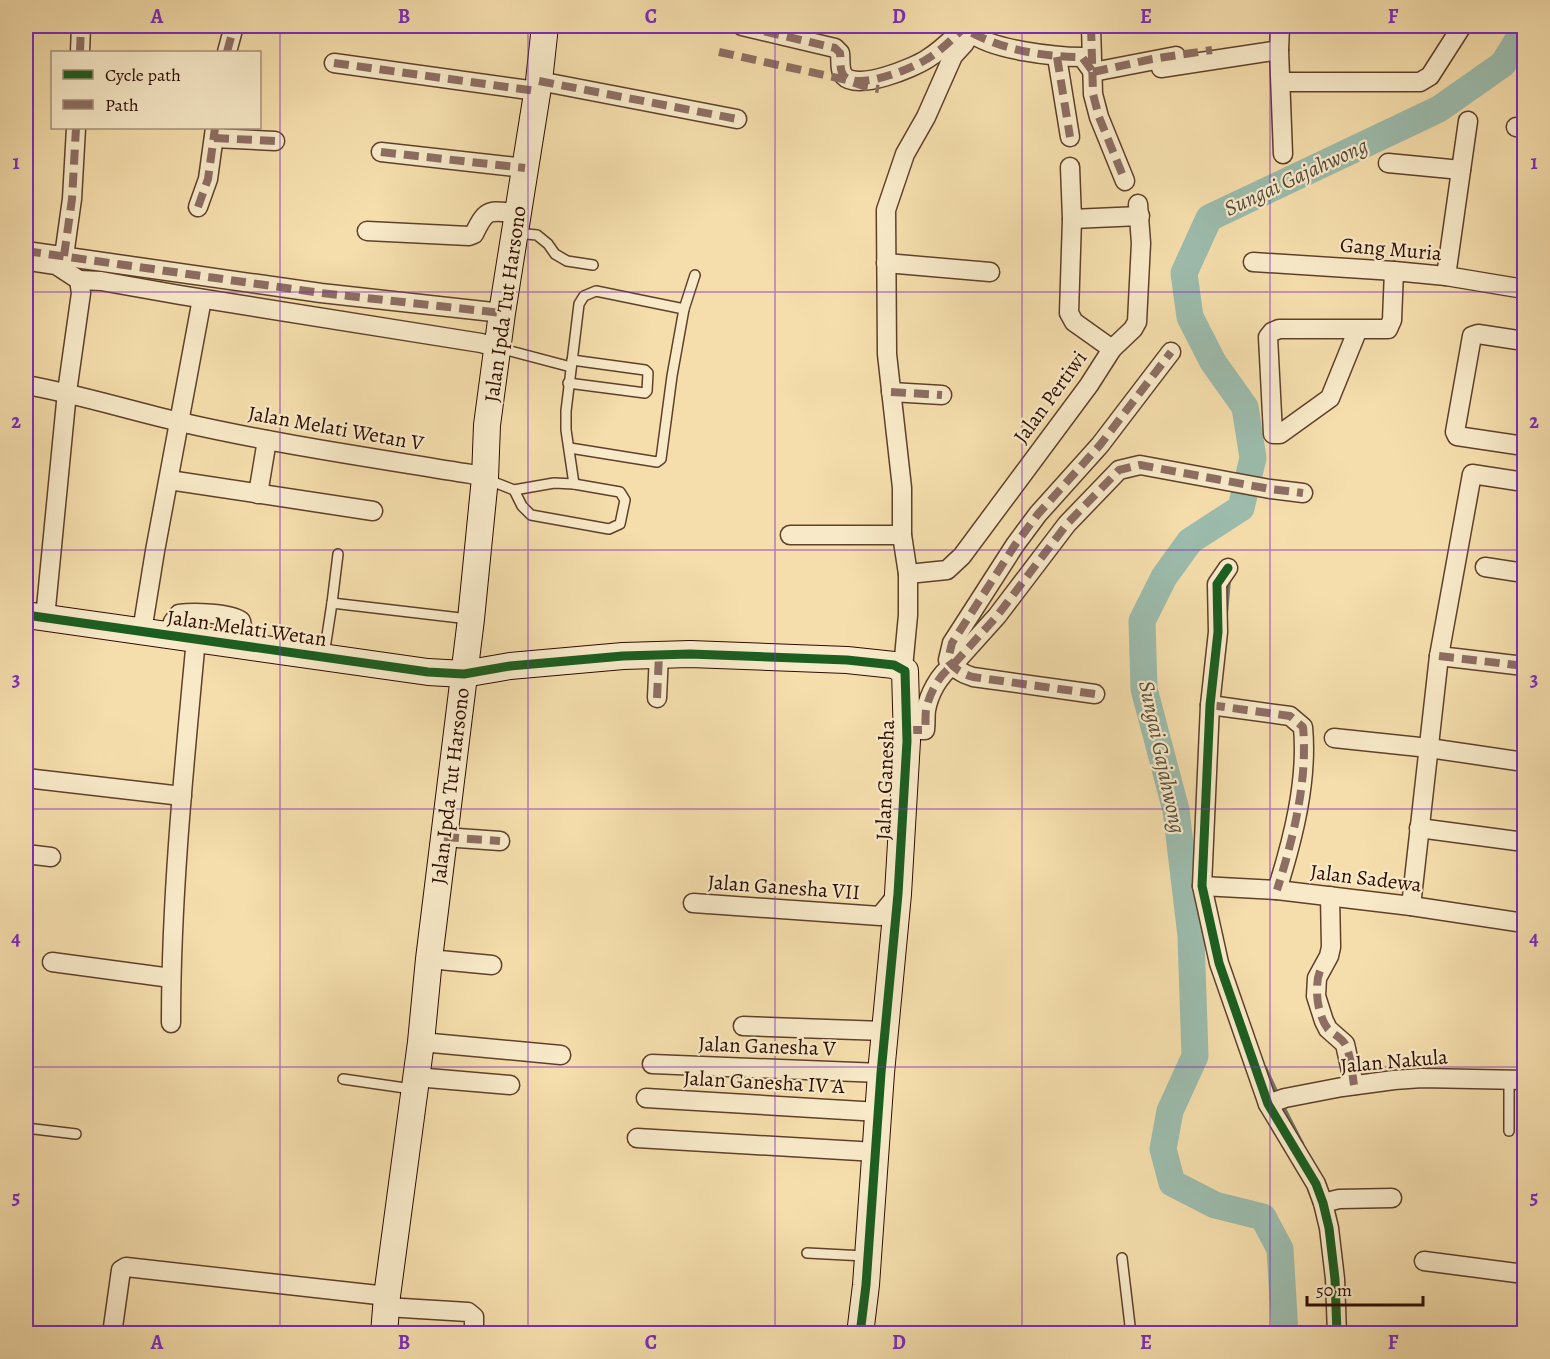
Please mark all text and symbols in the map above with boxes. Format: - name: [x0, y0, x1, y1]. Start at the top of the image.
- text: A: [150, 3, 164, 30]
- text: B: [398, 3, 410, 30]
- text: C: [645, 3, 657, 30]
- text: D: [892, 3, 906, 30]
- text: E: [1140, 3, 1152, 30]
- text: F: [1388, 3, 1399, 30]
- legend: [51, 51, 261, 129]
- text: Cycle path: [105, 63, 181, 87]
- text: Path: [105, 93, 139, 117]
- water label: Sungai Gajahwong: [1219, 130, 1373, 223]
- text: 1: [12, 149, 20, 176]
- text: 1: [1530, 149, 1538, 176]
- street label: Jalan Ipda Tut Harsono: [477, 204, 533, 404]
- street label: Gang Muria: [1339, 231, 1443, 267]
- street label: Jalan Pertiwi: [1007, 345, 1093, 449]
- street label: Jalan Melati Wetan V: [246, 399, 426, 457]
- text: 2: [11, 408, 21, 435]
- text: 2: [1529, 408, 1539, 435]
- street label: Jalan Melati Wetan: [165, 603, 329, 653]
- text: 3: [12, 666, 20, 693]
- text: 3: [1530, 666, 1538, 693]
- water label: Sungai Gajahwong: [1131, 678, 1193, 836]
- street label: Jalan Ipda Tut Harsono: [424, 686, 476, 886]
- street label: Jalan Ganesha: [869, 719, 901, 841]
- street label: Jalan Sadewa: [1309, 857, 1424, 899]
- street label: Jalan Ganesha VII: [707, 868, 861, 906]
- text: 4: [11, 925, 21, 952]
- text: 4: [1529, 925, 1539, 952]
- street label: Jalan Ganesha V: [698, 1030, 836, 1062]
- street label: Jalan Nakula: [1339, 1042, 1449, 1080]
- street label: Jalan Ganesha IV A: [683, 1064, 846, 1100]
- text: 5: [12, 1184, 20, 1211]
- text: 5: [1530, 1184, 1538, 1211]
- scale bar: [1307, 1269, 1422, 1307]
- text: 50 m: [1316, 1278, 1352, 1302]
- text: A: [150, 1329, 164, 1356]
- text: B: [398, 1329, 410, 1356]
- text: C: [645, 1329, 657, 1356]
- text: D: [892, 1329, 906, 1356]
- text: E: [1140, 1329, 1152, 1356]
- text: F: [1388, 1329, 1399, 1356]

